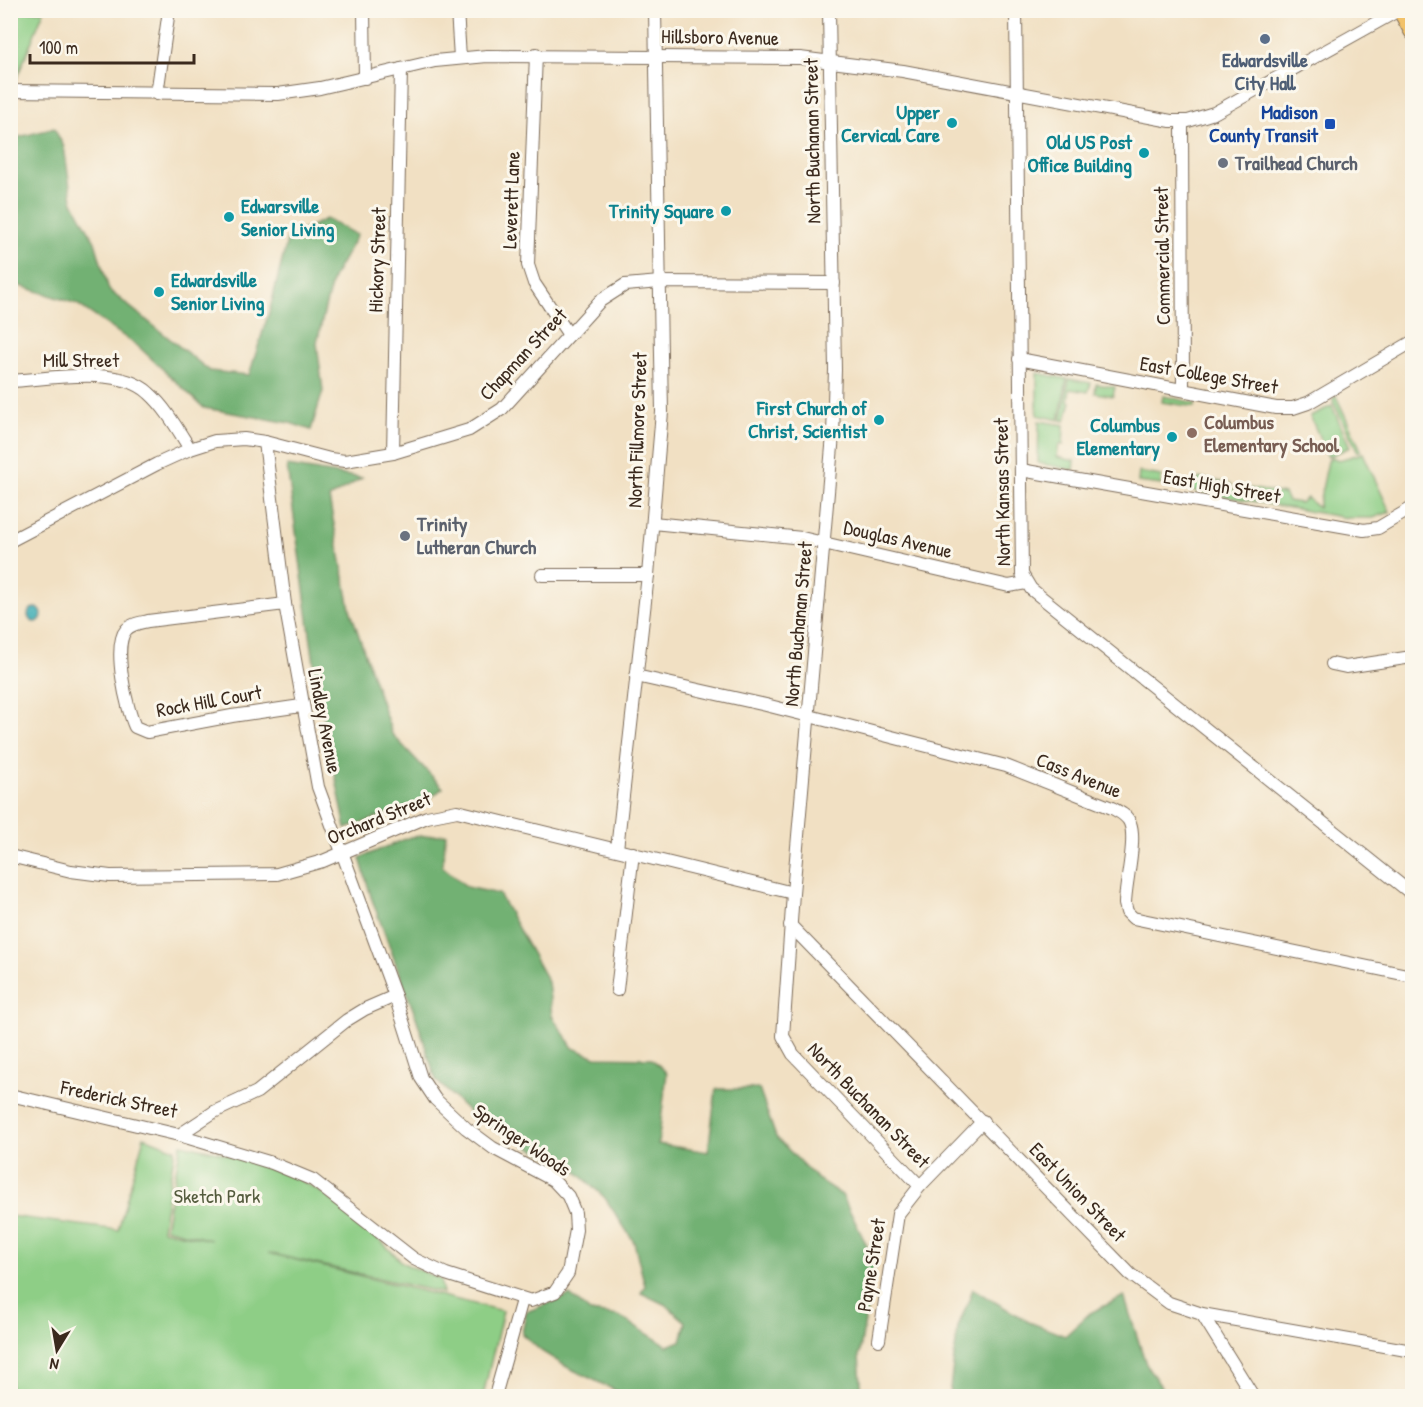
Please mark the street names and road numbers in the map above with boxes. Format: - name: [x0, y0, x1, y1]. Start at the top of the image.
- street label: Hillsboro Avenue: [661, 22, 779, 51]
- street label: North Buchanan Street: [797, 57, 826, 224]
- street label: Leverett Lane: [495, 151, 526, 249]
- street label: Commercial Street: [1147, 185, 1176, 325]
- street label: Hickory Street: [361, 206, 392, 313]
- street label: Chapman Street: [473, 301, 573, 406]
- street label: Mill Street: [43, 346, 120, 373]
- street label: East College Street: [1138, 349, 1281, 400]
- street label: North Fillmore Street: [620, 351, 653, 508]
- street label: North Kansas Street: [987, 417, 1016, 566]
- street label: East High Street: [1162, 462, 1284, 509]
- street label: Douglas Avenue: [841, 513, 955, 564]
- street label: North Buchanan Street: [777, 539, 818, 708]
- street label: Lindley Avenue: [302, 666, 349, 775]
- street label: Rock Hill Court: [154, 678, 265, 723]
- street label: Cass Avenue: [1033, 745, 1126, 804]
- street label: Orchard Street: [323, 784, 436, 851]
- street label: North Buchanan Street: [802, 1036, 937, 1174]
- street label: Frederick Street: [57, 1073, 181, 1124]
- street label: Springer Woods: [468, 1097, 577, 1182]
- street label: East Union Street: [1024, 1136, 1134, 1248]
- street label: Payne Street: [850, 1215, 891, 1314]

